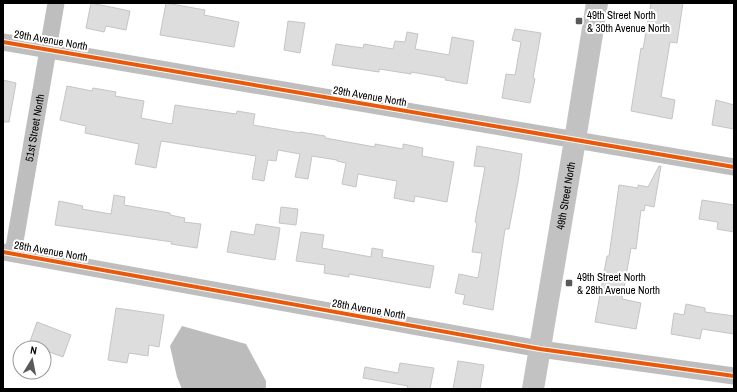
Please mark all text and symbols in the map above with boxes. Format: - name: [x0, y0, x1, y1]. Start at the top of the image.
- place label: 49th Street North & 30th Avenue North: [587, 8, 670, 35]
- marker: 49th Street North & 30th Avenue North: [574, 16, 584, 26]
- street label: 29th Avenue North: [13, 27, 89, 53]
- street label: 29th Avenue North: [332, 83, 408, 109]
- street label: 51st Street North: [22, 93, 47, 163]
- street label: 49th Street North: [553, 161, 578, 231]
- street label: 28th Avenue North: [13, 238, 89, 264]
- place label: 49th Street North & 28th Avenue North: [577, 270, 660, 297]
- marker: 49th Street North & 28th Avenue North: [564, 278, 574, 288]
- street label: 28th Avenue North: [331, 296, 407, 322]
- north arrow: [12, 340, 52, 380]
- text: N: [29, 343, 38, 358]

